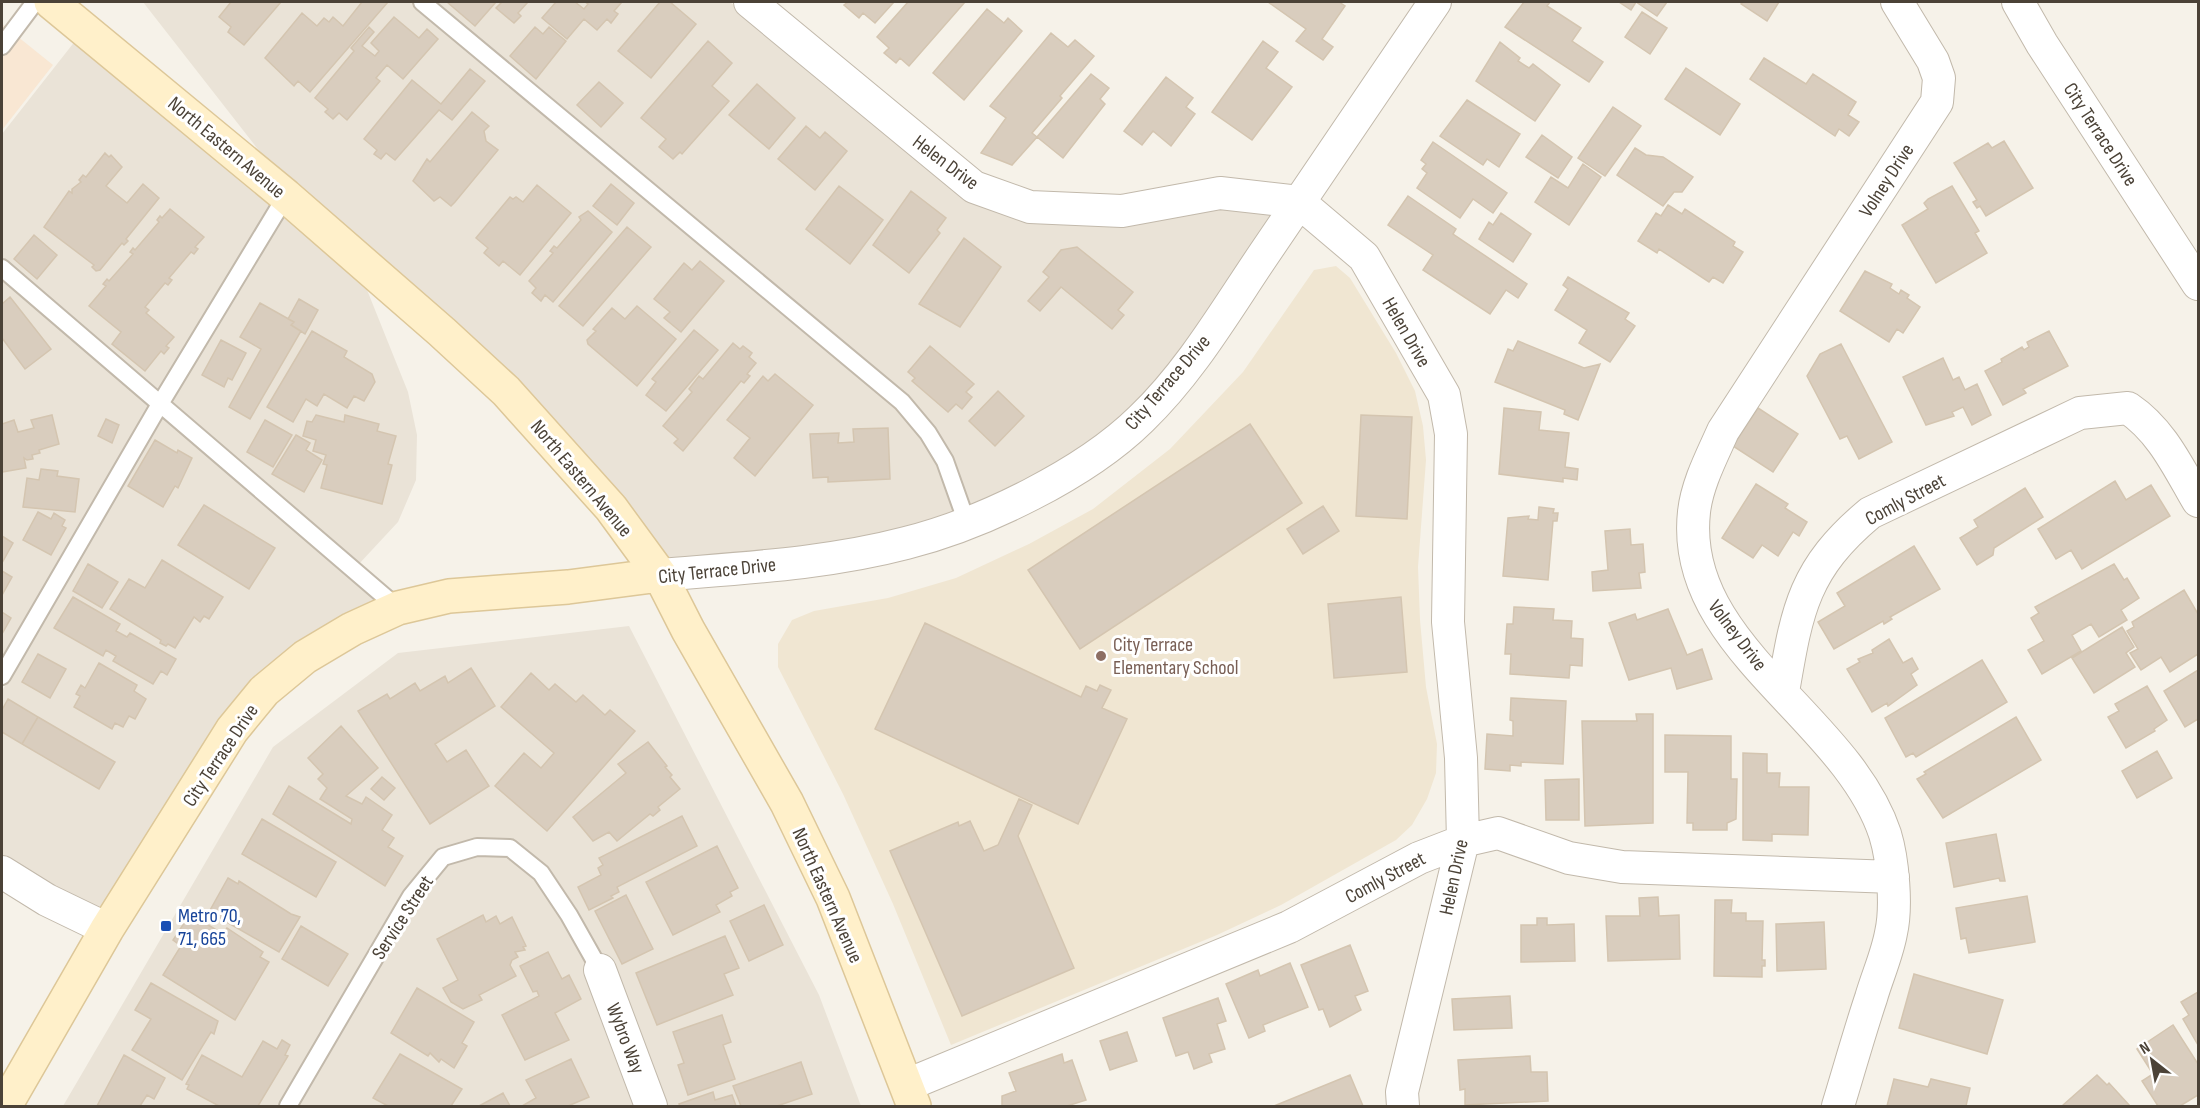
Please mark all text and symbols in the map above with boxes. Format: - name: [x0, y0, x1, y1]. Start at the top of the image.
- street label: City Terrace Drive: [2058, 78, 2142, 191]
- street label: North Eastern Avenue: [163, 92, 290, 204]
- street label: Helen Drive: [908, 130, 983, 195]
- street label: Volney Drive: [1854, 139, 1919, 222]
- street label: Helen Drive: [1377, 293, 1436, 372]
- street label: City Terrace Drive: [1120, 330, 1216, 435]
- street label: North Eastern Avenue: [525, 415, 637, 542]
- street label: Comly Street: [1861, 469, 1950, 531]
- street label: City Terrace Drive: [657, 553, 777, 589]
- street label: Volney Drive: [1703, 595, 1772, 676]
- place label: City Terrace Elementary School: [1113, 633, 1239, 680]
- marker: City Terrace Elementary School: [1094, 649, 1108, 663]
- street label: City Terrace Drive: [178, 700, 264, 811]
- street label: North Eastern Avenue: [787, 824, 868, 967]
- street label: Helen Drive: [1434, 837, 1474, 917]
- street label: Comly Street: [1341, 847, 1430, 909]
- street label: Service Street: [367, 871, 439, 964]
- place label: Metro 70, 71, 665: [178, 904, 241, 951]
- marker: Metro 70, 71, 665: [159, 919, 173, 933]
- street label: Wybro Way: [601, 1000, 650, 1077]
- north arrow: [2122, 1030, 2182, 1090]
- text: N: [2136, 1038, 2154, 1059]

